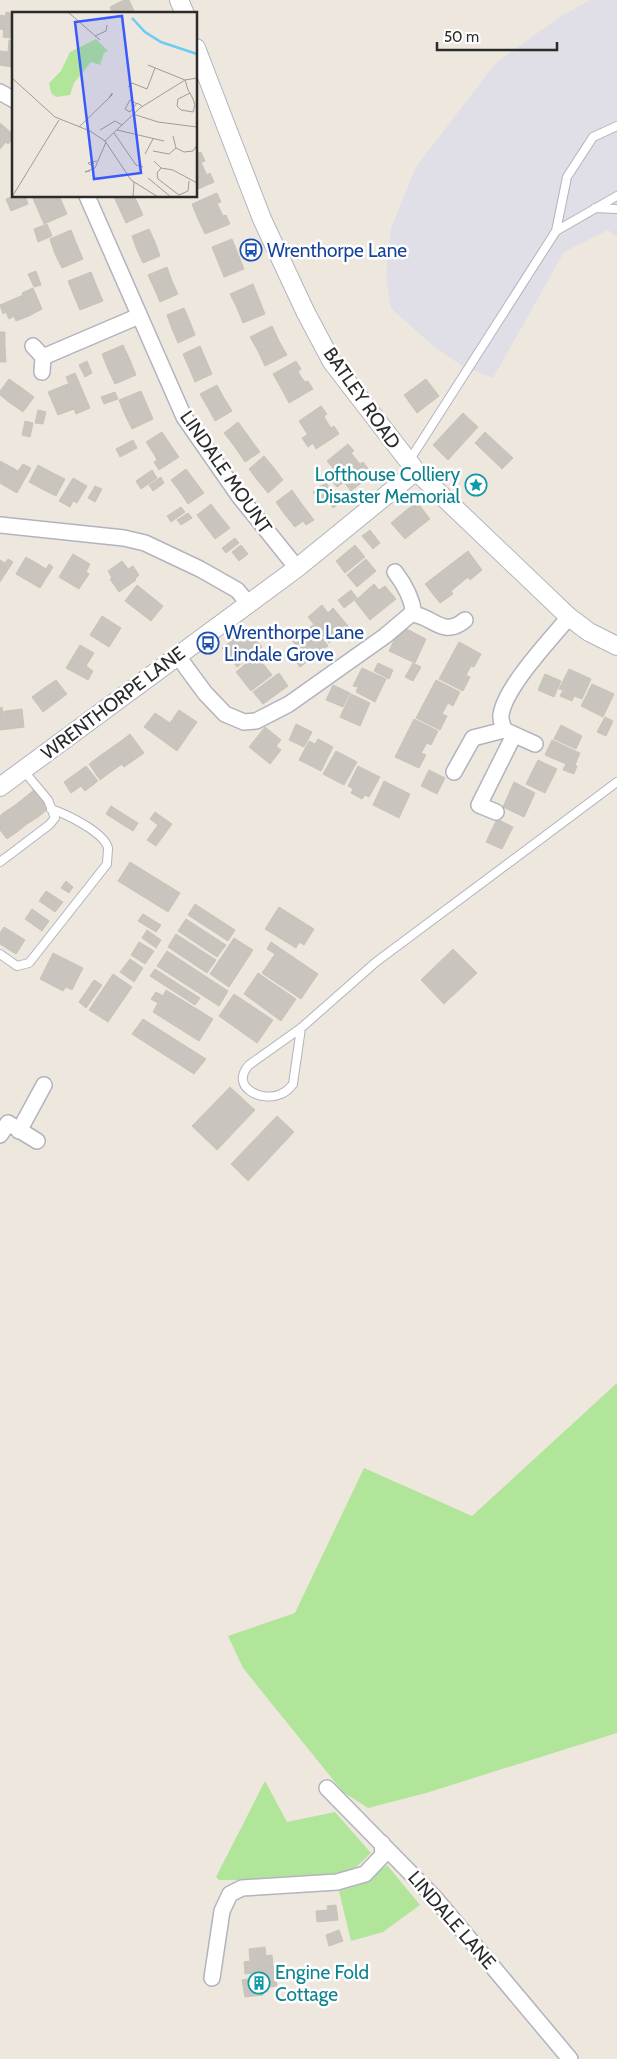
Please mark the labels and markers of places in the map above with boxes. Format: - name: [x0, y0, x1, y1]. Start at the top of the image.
- bus stop icon: Wrenthorpe Lane: [239, 238, 263, 262]
- place label: Wrenthorpe Lane: [267, 239, 407, 262]
- place label: Lofthouse Colliery Disaster Memorial: [315, 463, 461, 508]
- place icon: Lofthouse Colliery Disaster Memorial: [464, 473, 488, 497]
- place label: Wrenthorpe Lane Lindale Grove: [224, 621, 364, 666]
- bus stop icon: Wrenthorpe Lane Lindale Grove: [196, 631, 220, 655]
- place label: Engine Fold Cottage: [275, 1961, 369, 2006]
- building icon: Engine Fold Cottage: [247, 1971, 271, 1995]

